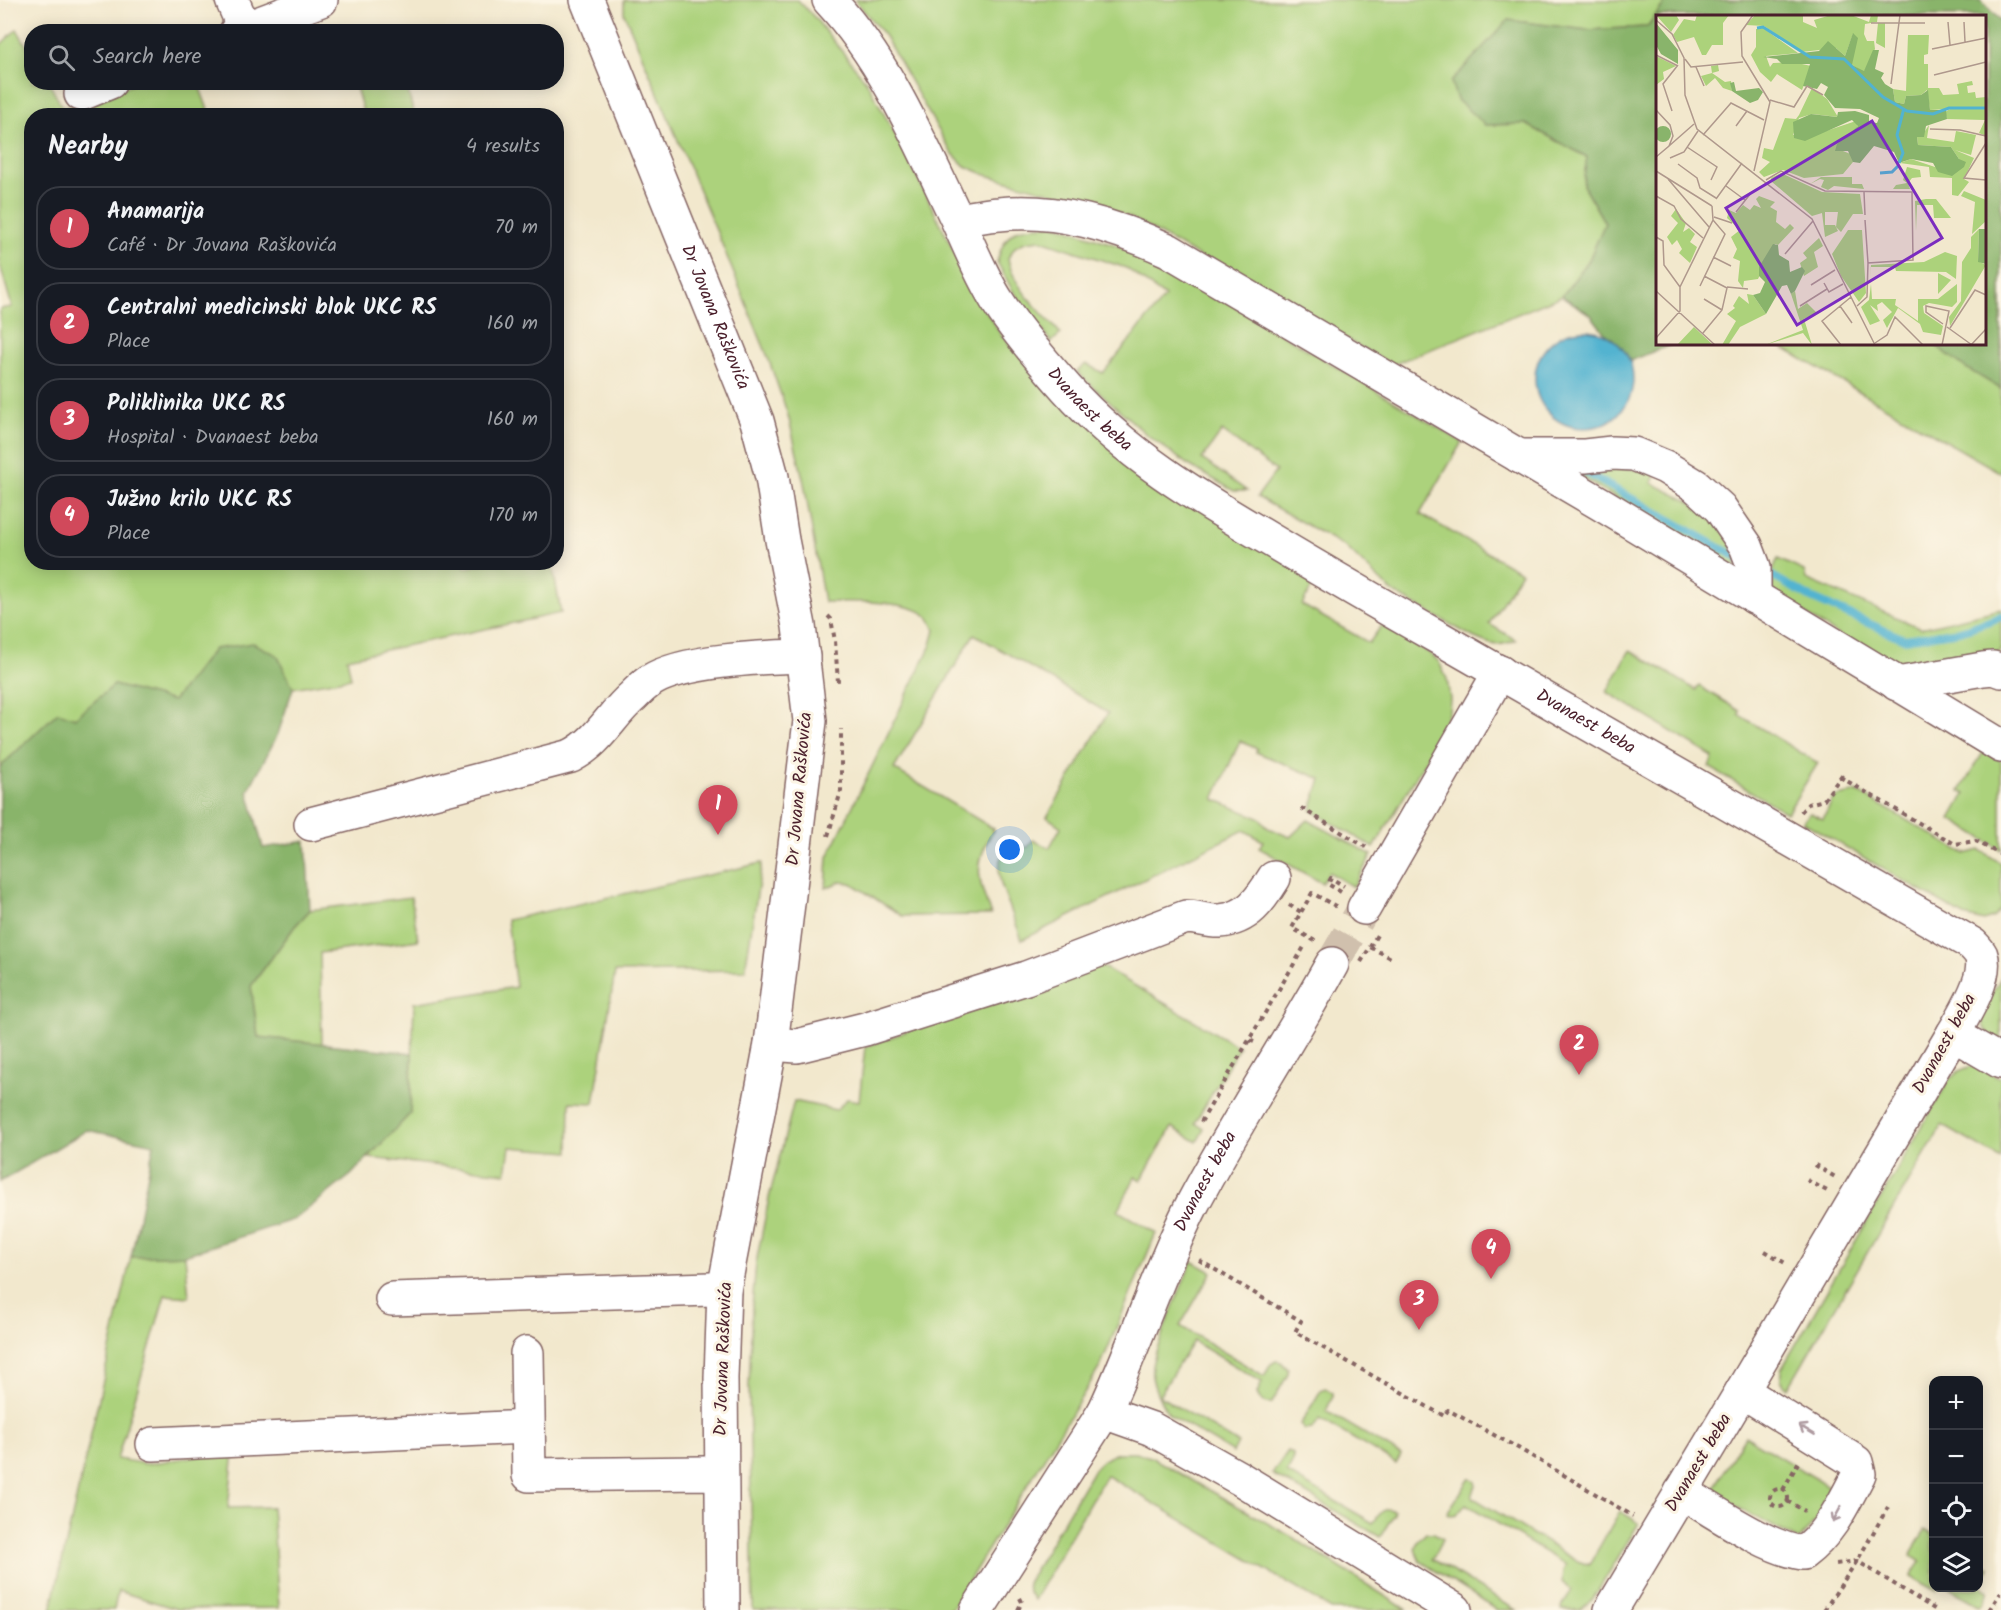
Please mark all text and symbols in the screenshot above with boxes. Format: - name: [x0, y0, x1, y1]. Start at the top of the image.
- inset map: [1656, 15, 1986, 345]
- search box: [24, 24, 564, 90]
- text: Search here: [93, 40, 201, 75]
- icon: search: [45, 41, 78, 74]
- text: Nearby: [48, 126, 128, 168]
- text: 4 results: [466, 131, 540, 163]
- text: Anamarija: [107, 195, 204, 230]
- text: 1: [66, 212, 73, 244]
- text: 70 m: [495, 212, 538, 244]
- text: Café · Dr Jovana Raškovića: [107, 230, 337, 262]
- street label: Dr Jovana Raškovića: [673, 240, 757, 394]
- text: Centralni medicinski blok UKC RS: [107, 291, 437, 326]
- text: 2: [64, 308, 75, 340]
- text: 160 m: [487, 308, 538, 340]
- text: Place: [107, 326, 150, 358]
- street label: Dvanaest beba: [1040, 361, 1139, 459]
- text: Poliklinika UKC RS: [107, 387, 285, 422]
- text: 3: [64, 404, 75, 436]
- text: 160 m: [487, 404, 538, 436]
- text: Hospital · Dvanaest beba: [107, 422, 319, 454]
- text: Južno krilo UKC RS: [107, 483, 292, 518]
- text: 4: [64, 500, 75, 532]
- text: 170 m: [489, 500, 538, 532]
- text: Place: [107, 518, 150, 550]
- street label: Dvanaest beba: [1530, 682, 1641, 762]
- street label: Dr Jovana Raškovića: [779, 711, 821, 867]
- pin: 1: [698, 786, 738, 835]
- your location: [995, 835, 1024, 864]
- street label: Dvanaest beba: [1905, 988, 1985, 1100]
- pin: 2: [1560, 1026, 1598, 1075]
- street label: Dvanaest beba: [1166, 1126, 1245, 1237]
- pin: 4: [1472, 1230, 1510, 1279]
- pin: 3: [1400, 1280, 1438, 1330]
- street label: Dr Jovana Raškovića: [707, 1281, 741, 1437]
- map controls: [1929, 1376, 1983, 1592]
- button: +: [1929, 1376, 1983, 1430]
- street label: Dvanaest beba: [1658, 1408, 1740, 1518]
- one-way arrow: [1799, 1424, 1816, 1436]
- button: −: [1929, 1430, 1983, 1484]
- button: locate: [1929, 1484, 1983, 1538]
- one-way arrow: [1831, 1505, 1843, 1522]
- button: layers: [1929, 1538, 1983, 1592]

